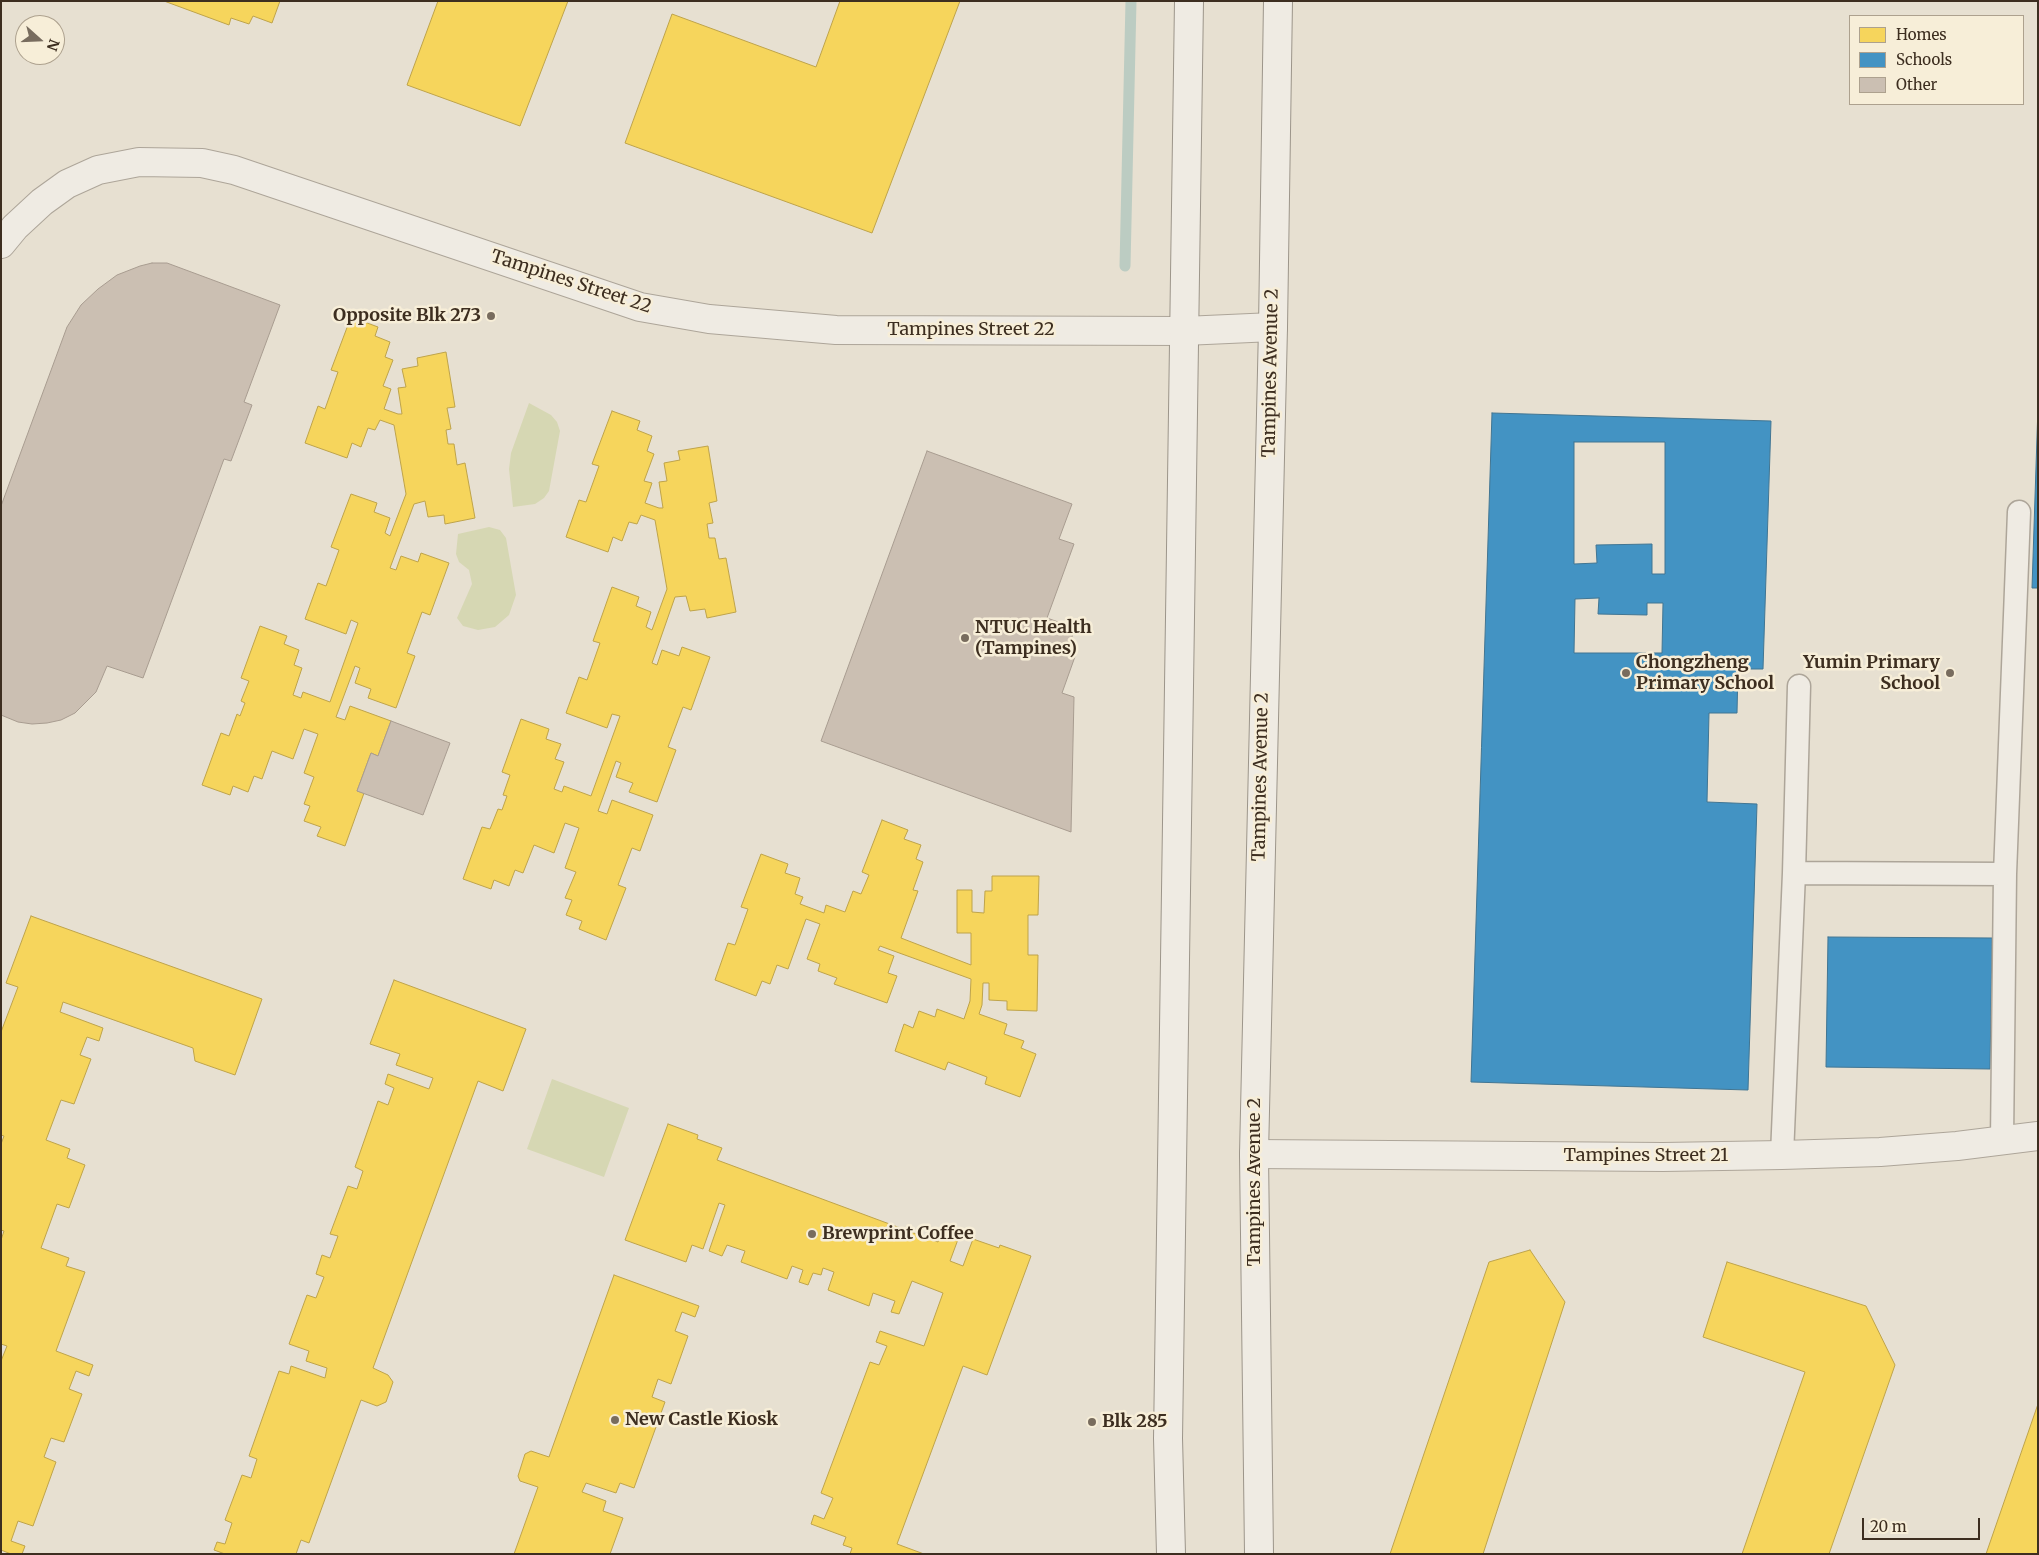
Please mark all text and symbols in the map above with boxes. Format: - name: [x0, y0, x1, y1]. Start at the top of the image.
- north arrow: [15, 15, 65, 65]
- legend: [1849, 15, 2024, 105]
- text: Homes: [1896, 25, 1947, 44]
- text: N: [43, 37, 64, 53]
- text: Schools: [1896, 50, 1952, 69]
- text: Other: [1896, 75, 1937, 94]
- street label: Tampines Street 22: [488, 246, 654, 318]
- street label: Tampines Avenue 2: [1259, 288, 1283, 458]
- place label: Opposite Blk 273: [333, 305, 481, 327]
- marker: Opposite Blk 273: [485, 310, 497, 322]
- street label: Tampines Street 22: [887, 319, 1055, 341]
- place label: NTUC Health (Tampines): [975, 617, 1092, 660]
- marker: NTUC Health (Tampines): [959, 632, 971, 644]
- place label: Chongzheng Primary School: [1636, 652, 1774, 694]
- place label: Yumin Primary School: [1803, 652, 1940, 694]
- marker: Chongzheng Primary School: [1620, 667, 1632, 679]
- marker: Yumin Primary School: [1944, 667, 1956, 679]
- street label: Tampines Avenue 2: [1249, 692, 1273, 862]
- street label: Tampines Avenue 2: [1244, 1098, 1266, 1266]
- street label: Tampines Street 21: [1564, 1145, 1728, 1167]
- place label: Brewprint Coffee: [822, 1223, 974, 1245]
- marker: Brewprint Coffee: [806, 1228, 818, 1240]
- place label: New Castle Kiosk: [625, 1409, 778, 1431]
- place label: Blk 285: [1102, 1411, 1168, 1433]
- marker: New Castle Kiosk: [609, 1414, 621, 1426]
- marker: Blk 285: [1086, 1416, 1098, 1428]
- scale bar: [1864, 1508, 1982, 1540]
- text: 20 m: [1870, 1517, 1907, 1536]

